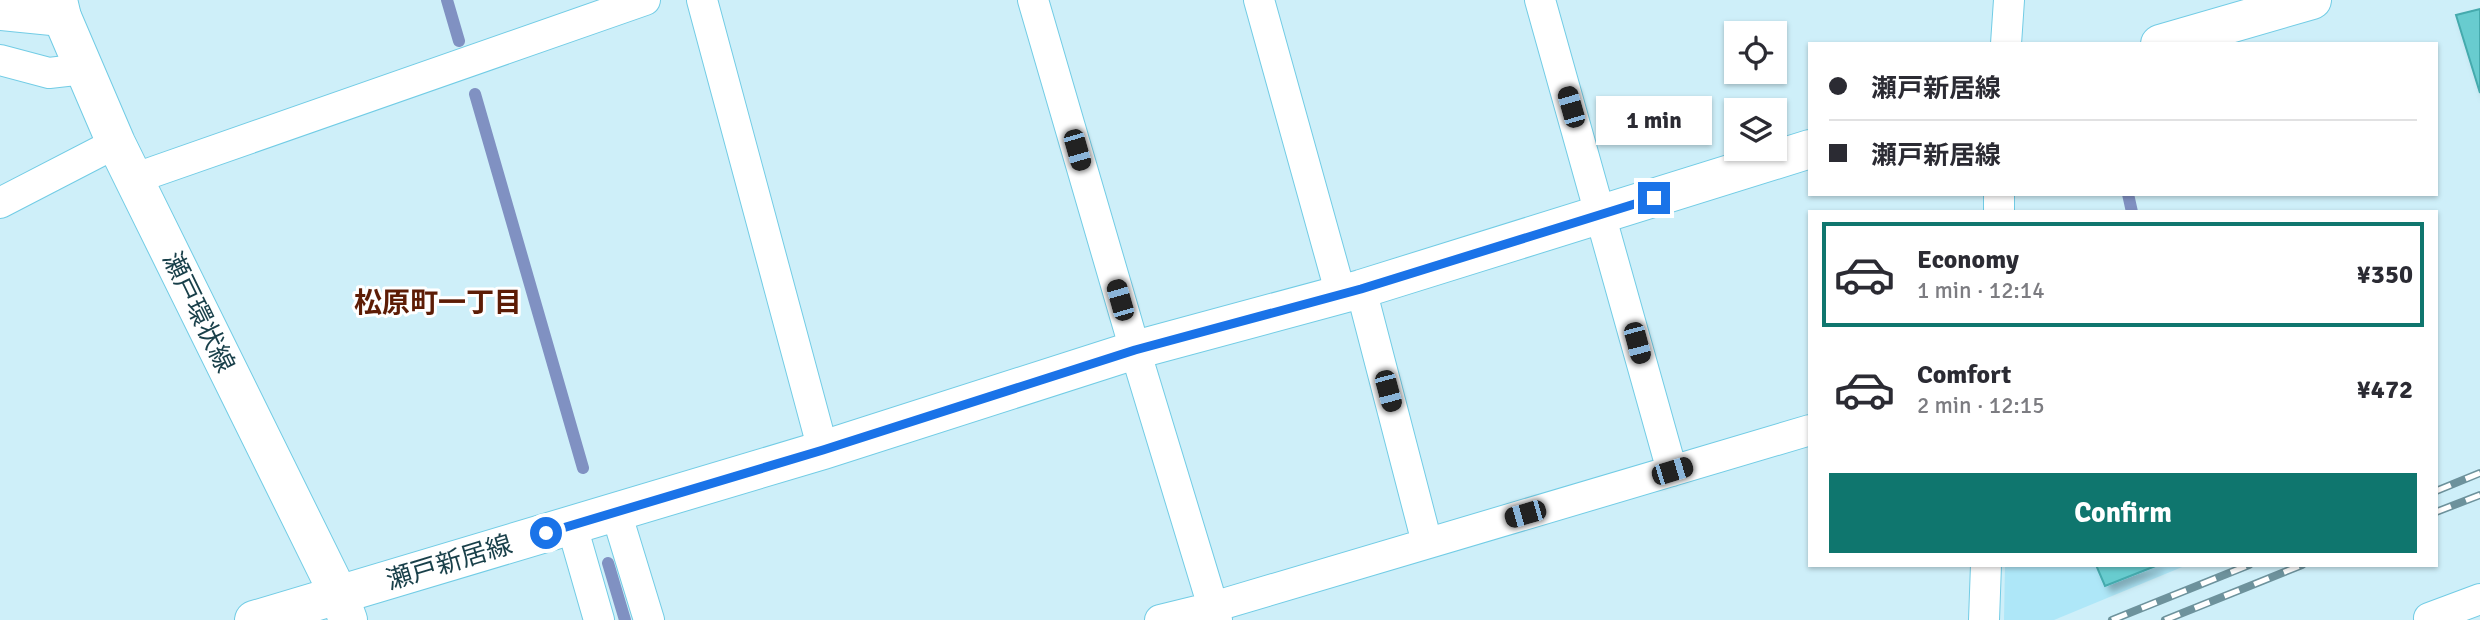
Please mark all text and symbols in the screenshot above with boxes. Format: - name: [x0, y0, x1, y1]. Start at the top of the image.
- map controls: [1724, 21, 1787, 161]
- button: locate: [1724, 21, 1787, 84]
- text: 瀬戸新居線: [1871, 73, 2001, 105]
- car: [1556, 84, 1587, 130]
- callout: 1 min: [1596, 96, 1712, 146]
- button: layers: [1724, 98, 1787, 161]
- text: 1 min: [1626, 106, 1682, 135]
- car: [1062, 127, 1093, 173]
- text: 瀬戸新居線: [1871, 140, 2001, 172]
- route end: [1638, 182, 1670, 214]
- icon: car: [1833, 243, 1896, 306]
- text: Economy: [1917, 244, 2019, 276]
- street label: 瀬戸環状線: [155, 247, 241, 378]
- text: ¥350: [2357, 259, 2413, 291]
- text: 1 min · 12:14: [1917, 276, 2045, 305]
- car: [1105, 277, 1136, 323]
- district label: 松原町一丁目: [354, 286, 522, 320]
- car: [1622, 320, 1653, 366]
- icon: car: [1833, 358, 1896, 421]
- text: Comfort: [1917, 359, 2011, 391]
- car: [1373, 368, 1404, 414]
- text: ¥472: [2357, 374, 2413, 406]
- text: 2 min · 12:15: [1917, 391, 2045, 420]
- car: [1649, 455, 1696, 487]
- button: Confirm: [1829, 473, 2417, 553]
- car: [1502, 498, 1549, 530]
- route start: [530, 517, 562, 549]
- street label: 瀬戸新居線: [382, 529, 516, 597]

